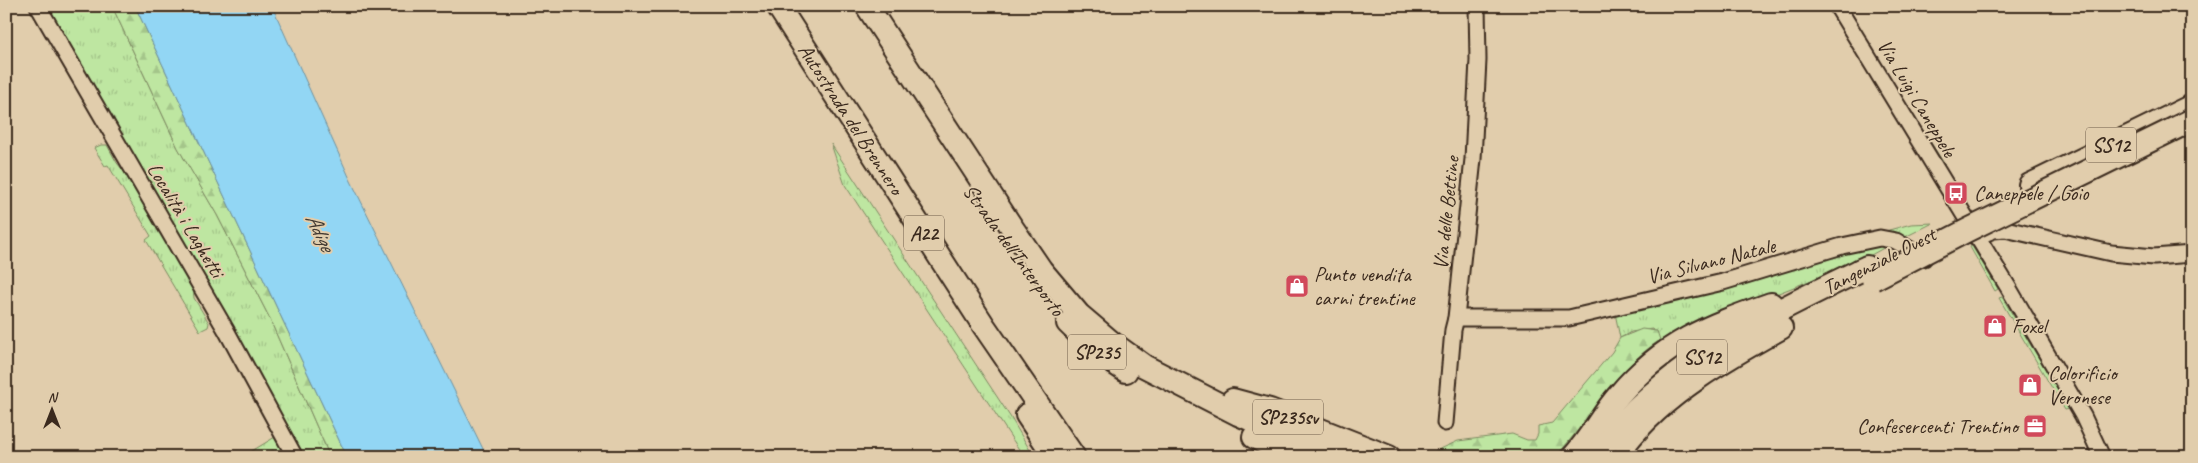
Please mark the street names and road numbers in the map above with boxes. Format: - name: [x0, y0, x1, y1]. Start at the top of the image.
- street label: Via Luigi Caneppele: [1872, 34, 1963, 163]
- street label: Autostrada del Brennero: [792, 39, 911, 202]
- road number: SS12: [2086, 128, 2136, 162]
- street label: Via delle Bettine: [1427, 153, 1465, 271]
- street label: Località i Laghetti: [142, 158, 232, 285]
- street label: Strada dell'Interporto: [957, 179, 1072, 322]
- road number: A22: [904, 216, 944, 250]
- street label: Tangenziale Ovest: [1818, 220, 1942, 301]
- street label: Via Silvano Natale: [1644, 232, 1779, 289]
- road number: SP235: [1068, 334, 1126, 370]
- road number: SS12: [1677, 340, 1727, 374]
- road number: SP235sv: [1253, 400, 1323, 434]

